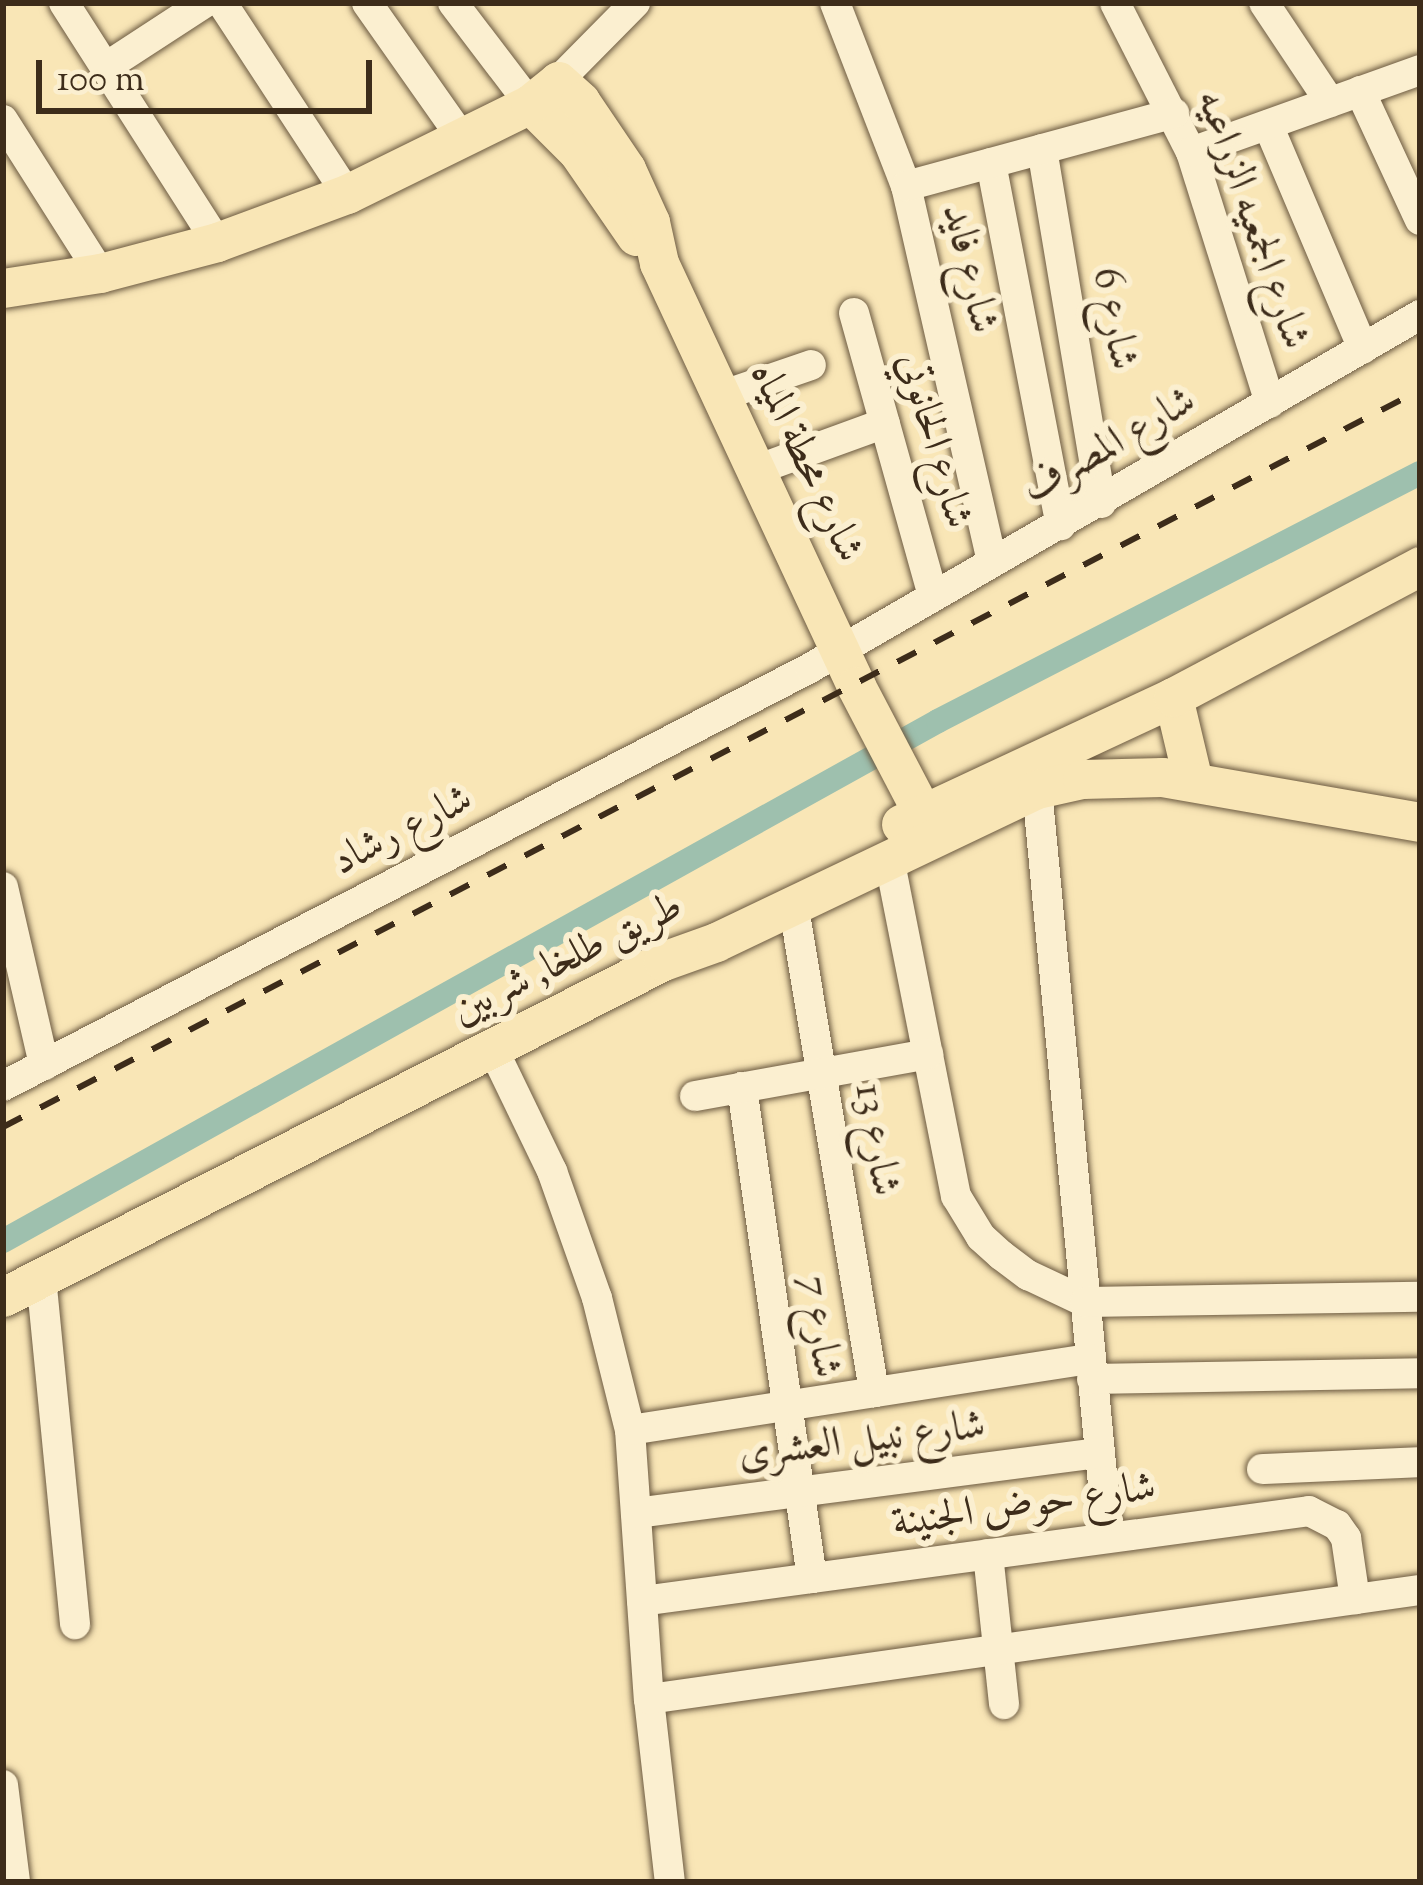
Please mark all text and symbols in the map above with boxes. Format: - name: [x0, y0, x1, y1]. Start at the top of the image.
- scale bar: [42, 36, 378, 110]
- text: 100 m: [57, 55, 144, 107]
- street label: شارع الجمعيه الزراعيه: [1183, 84, 1319, 356]
- street label: شارع فايد: [929, 199, 1007, 339]
- street label: شارع 6: [1079, 264, 1147, 374]
- street label: شارع الحانوتي: [884, 347, 982, 535]
- street label: شارع محطة المياه: [737, 355, 873, 571]
- street label: شارع المصرف: [1014, 377, 1206, 517]
- street label: شارع رشاد: [324, 775, 482, 889]
- street label: طريق طلخا, شربين: [444, 882, 692, 1038]
- street label: شارع 13: [841, 1080, 909, 1200]
- street label: شارع 7: [786, 1273, 850, 1381]
- street label: شارع نبيل العشرى: [736, 1402, 988, 1482]
- street label: شارع حوض الجنينة: [889, 1464, 1159, 1550]

